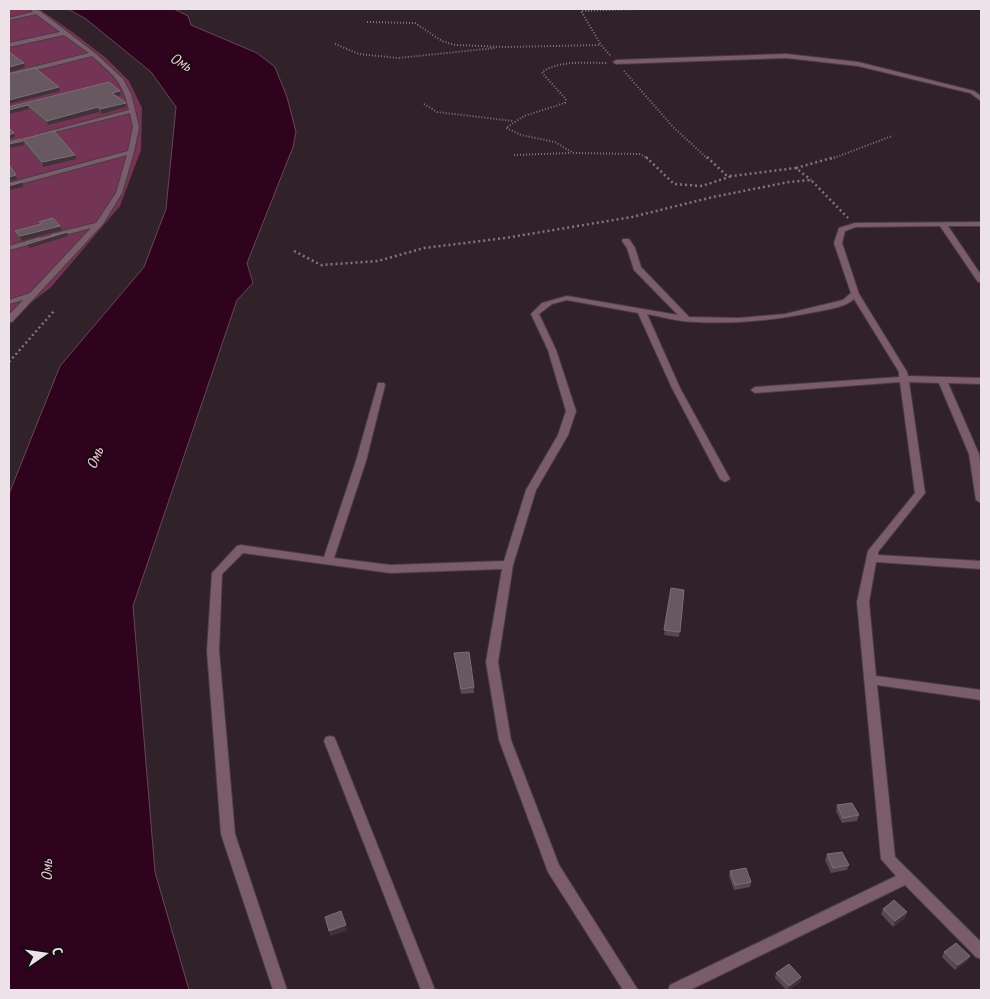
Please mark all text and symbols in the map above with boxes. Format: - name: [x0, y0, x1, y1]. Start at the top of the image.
- water label: Омь: [167, 48, 197, 76]
- water label: Омь: [82, 443, 108, 471]
- water label: Омь: [37, 858, 56, 881]
- north arrow: [20, 929, 70, 979]
- text: С: [48, 946, 67, 957]

